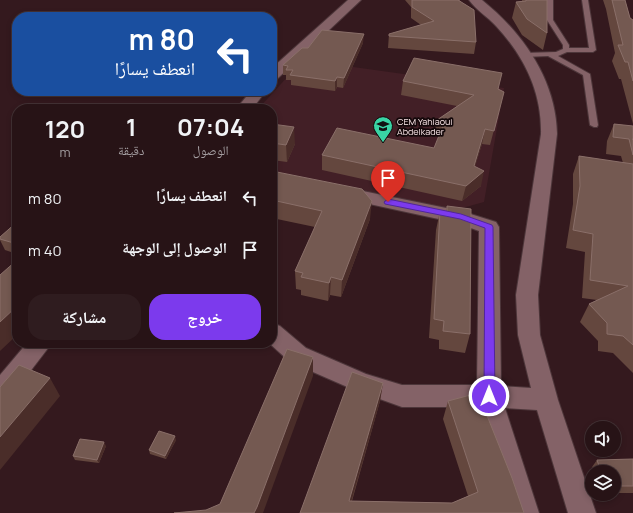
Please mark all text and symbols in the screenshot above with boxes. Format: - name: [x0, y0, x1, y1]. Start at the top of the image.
- text: 80 m: [129, 20, 195, 58]
- icon: left: [209, 28, 261, 80]
- text: انعطف يسارًا: [115, 56, 195, 80]
- text: 1: [126, 110, 136, 143]
- text: 07:04: [177, 110, 244, 143]
- text: 120: [45, 112, 85, 145]
- school or university icon: CEM Yahiaoui Abdelkader: [372, 115, 394, 143]
- place label: CEM Yahiaoui Abdelkader: [397, 115, 452, 138]
- text: دقيقة: [118, 141, 144, 159]
- text: الوصول: [193, 141, 229, 159]
- text: m: [60, 143, 71, 161]
- pin: [371, 161, 405, 202]
- icon: arrive: [377, 167, 399, 189]
- text: انعطف يسارًا: [156, 185, 227, 206]
- icon: left: [239, 187, 261, 209]
- text: 80 m: [28, 188, 62, 209]
- text: الوصول إلى الوجهة: [122, 237, 227, 258]
- icon: arrive: [239, 239, 261, 261]
- text: 40 m: [28, 240, 62, 261]
- button: مشاركة: [28, 294, 141, 340]
- button: خروج: [149, 294, 261, 340]
- position arrow: [468, 375, 510, 417]
- map controls: [585, 421, 621, 501]
- button: sound: [585, 421, 621, 457]
- button: layers: [585, 465, 621, 501]

